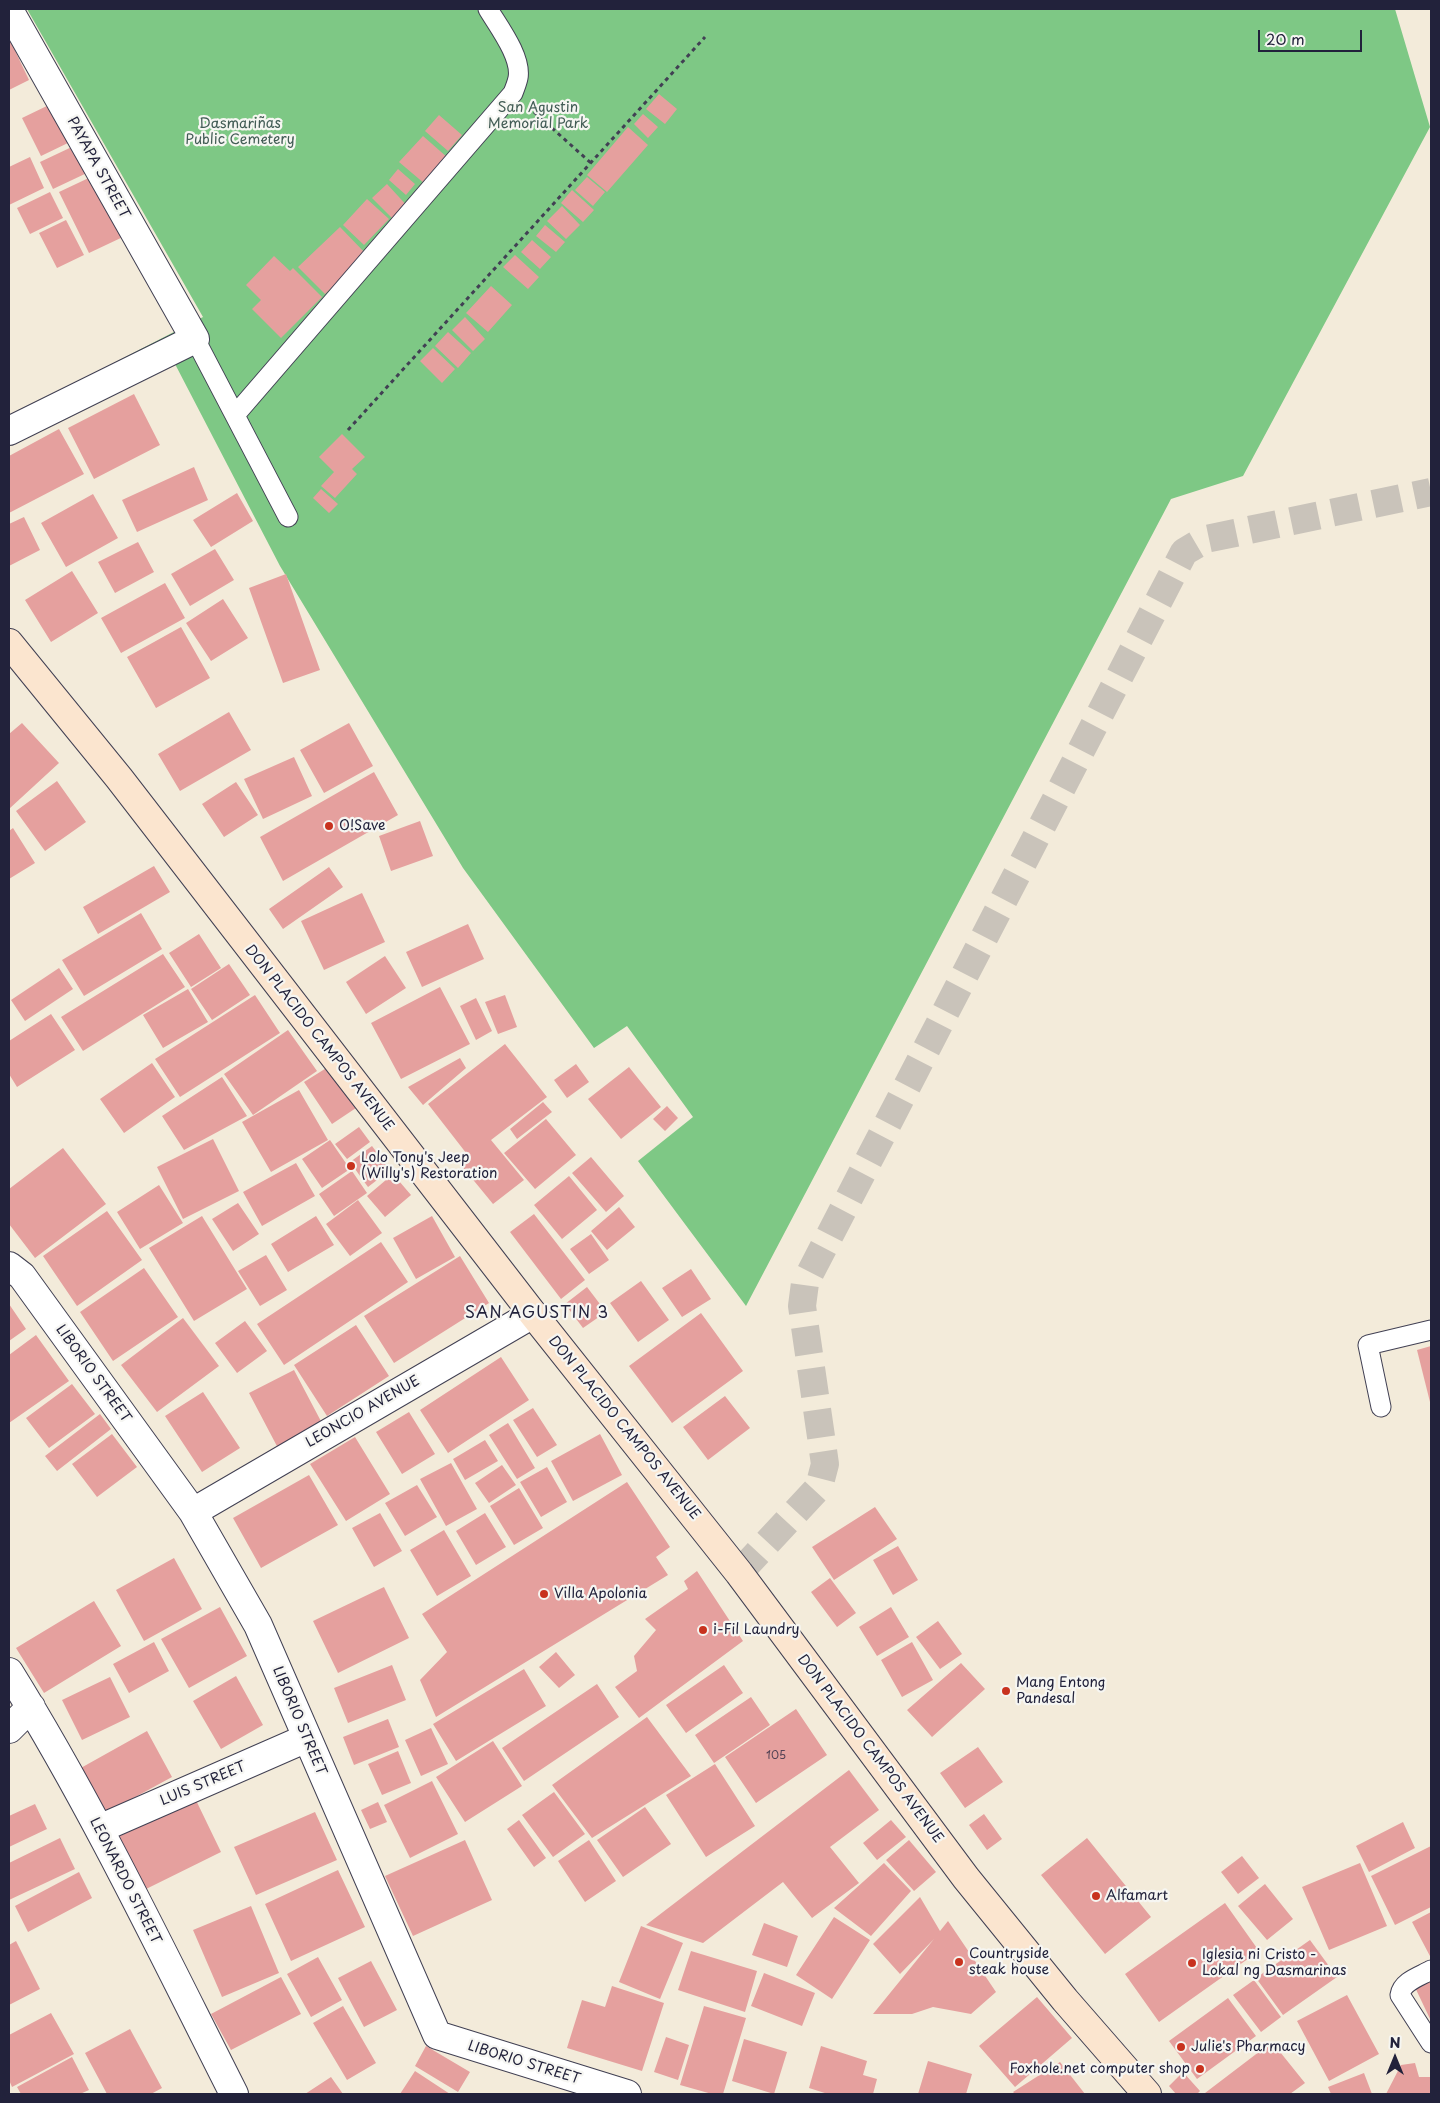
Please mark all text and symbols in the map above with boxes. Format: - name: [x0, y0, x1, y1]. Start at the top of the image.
- scale bar: [1260, 20, 1364, 52]
- text: 20 m: [1266, 27, 1305, 50]
- park label: San Agustin Memorial Park: [488, 100, 588, 132]
- street label: PAYAPA STREET: [63, 114, 133, 222]
- park label: Dasmariñas Public Cemetery: [185, 116, 295, 148]
- place label: O!Save: [339, 818, 385, 834]
- marker: O!Save: [323, 820, 335, 832]
- street label: DON PLACIDO CAMPOS AVENUE: [241, 942, 397, 1134]
- place label: Lolo Tony's Jeep (Willy's) Restoration: [361, 1150, 497, 1182]
- marker: Lolo Tony's Jeep (Willy's) Restoration: [345, 1160, 357, 1172]
- district label: SAN AGUSTIN 3: [464, 1304, 610, 1324]
- street label: LIBORIO STREET: [52, 1322, 134, 1426]
- street label: DON PLACIDO CAMPOS AVENUE: [545, 1333, 703, 1523]
- street label: LEONCIO AVENUE: [303, 1373, 423, 1451]
- place label: Villa Apolonia: [554, 1586, 647, 1602]
- marker: Villa Apolonia: [538, 1588, 550, 1600]
- place label: i-Fil Laundry: [713, 1622, 800, 1638]
- marker: i-Fil Laundry: [697, 1624, 709, 1636]
- street label: DON PLACIDO CAMPOS AVENUE: [794, 1651, 946, 1847]
- street label: LIBORIO STREET: [268, 1664, 330, 1778]
- place label: Mang Entong Pandesal: [1016, 1675, 1106, 1708]
- marker: Mang Entong Pandesal: [1000, 1685, 1012, 1697]
- house number: 105: [766, 1749, 786, 1763]
- street label: LUIS STREET: [158, 1758, 248, 1810]
- street label: LEONARDO STREET: [86, 1815, 164, 1947]
- place label: Alfamart: [1106, 1888, 1168, 1904]
- marker: Alfamart: [1090, 1890, 1102, 1902]
- place label: Countryside steak house: [969, 1946, 1049, 1978]
- place label: Iglesia ni Cristo - Lokal ng Dasmarinas: [1202, 1947, 1346, 1980]
- marker: Countryside steak house: [953, 1956, 965, 1968]
- marker: Iglesia ni Cristo - Lokal ng Dasmarinas: [1186, 1957, 1198, 1969]
- text: N: [1389, 2032, 1401, 2053]
- north arrow: [1370, 2033, 1420, 2083]
- street label: LIBORIO STREET: [466, 2038, 582, 2088]
- place label: Julie's Pharmacy: [1191, 2039, 1306, 2055]
- marker: Julie's Pharmacy: [1175, 2041, 1187, 2053]
- place label: Foxhole.net computer shop: [1009, 2061, 1190, 2077]
- marker: Foxhole.net computer shop: [1194, 2063, 1206, 2075]

